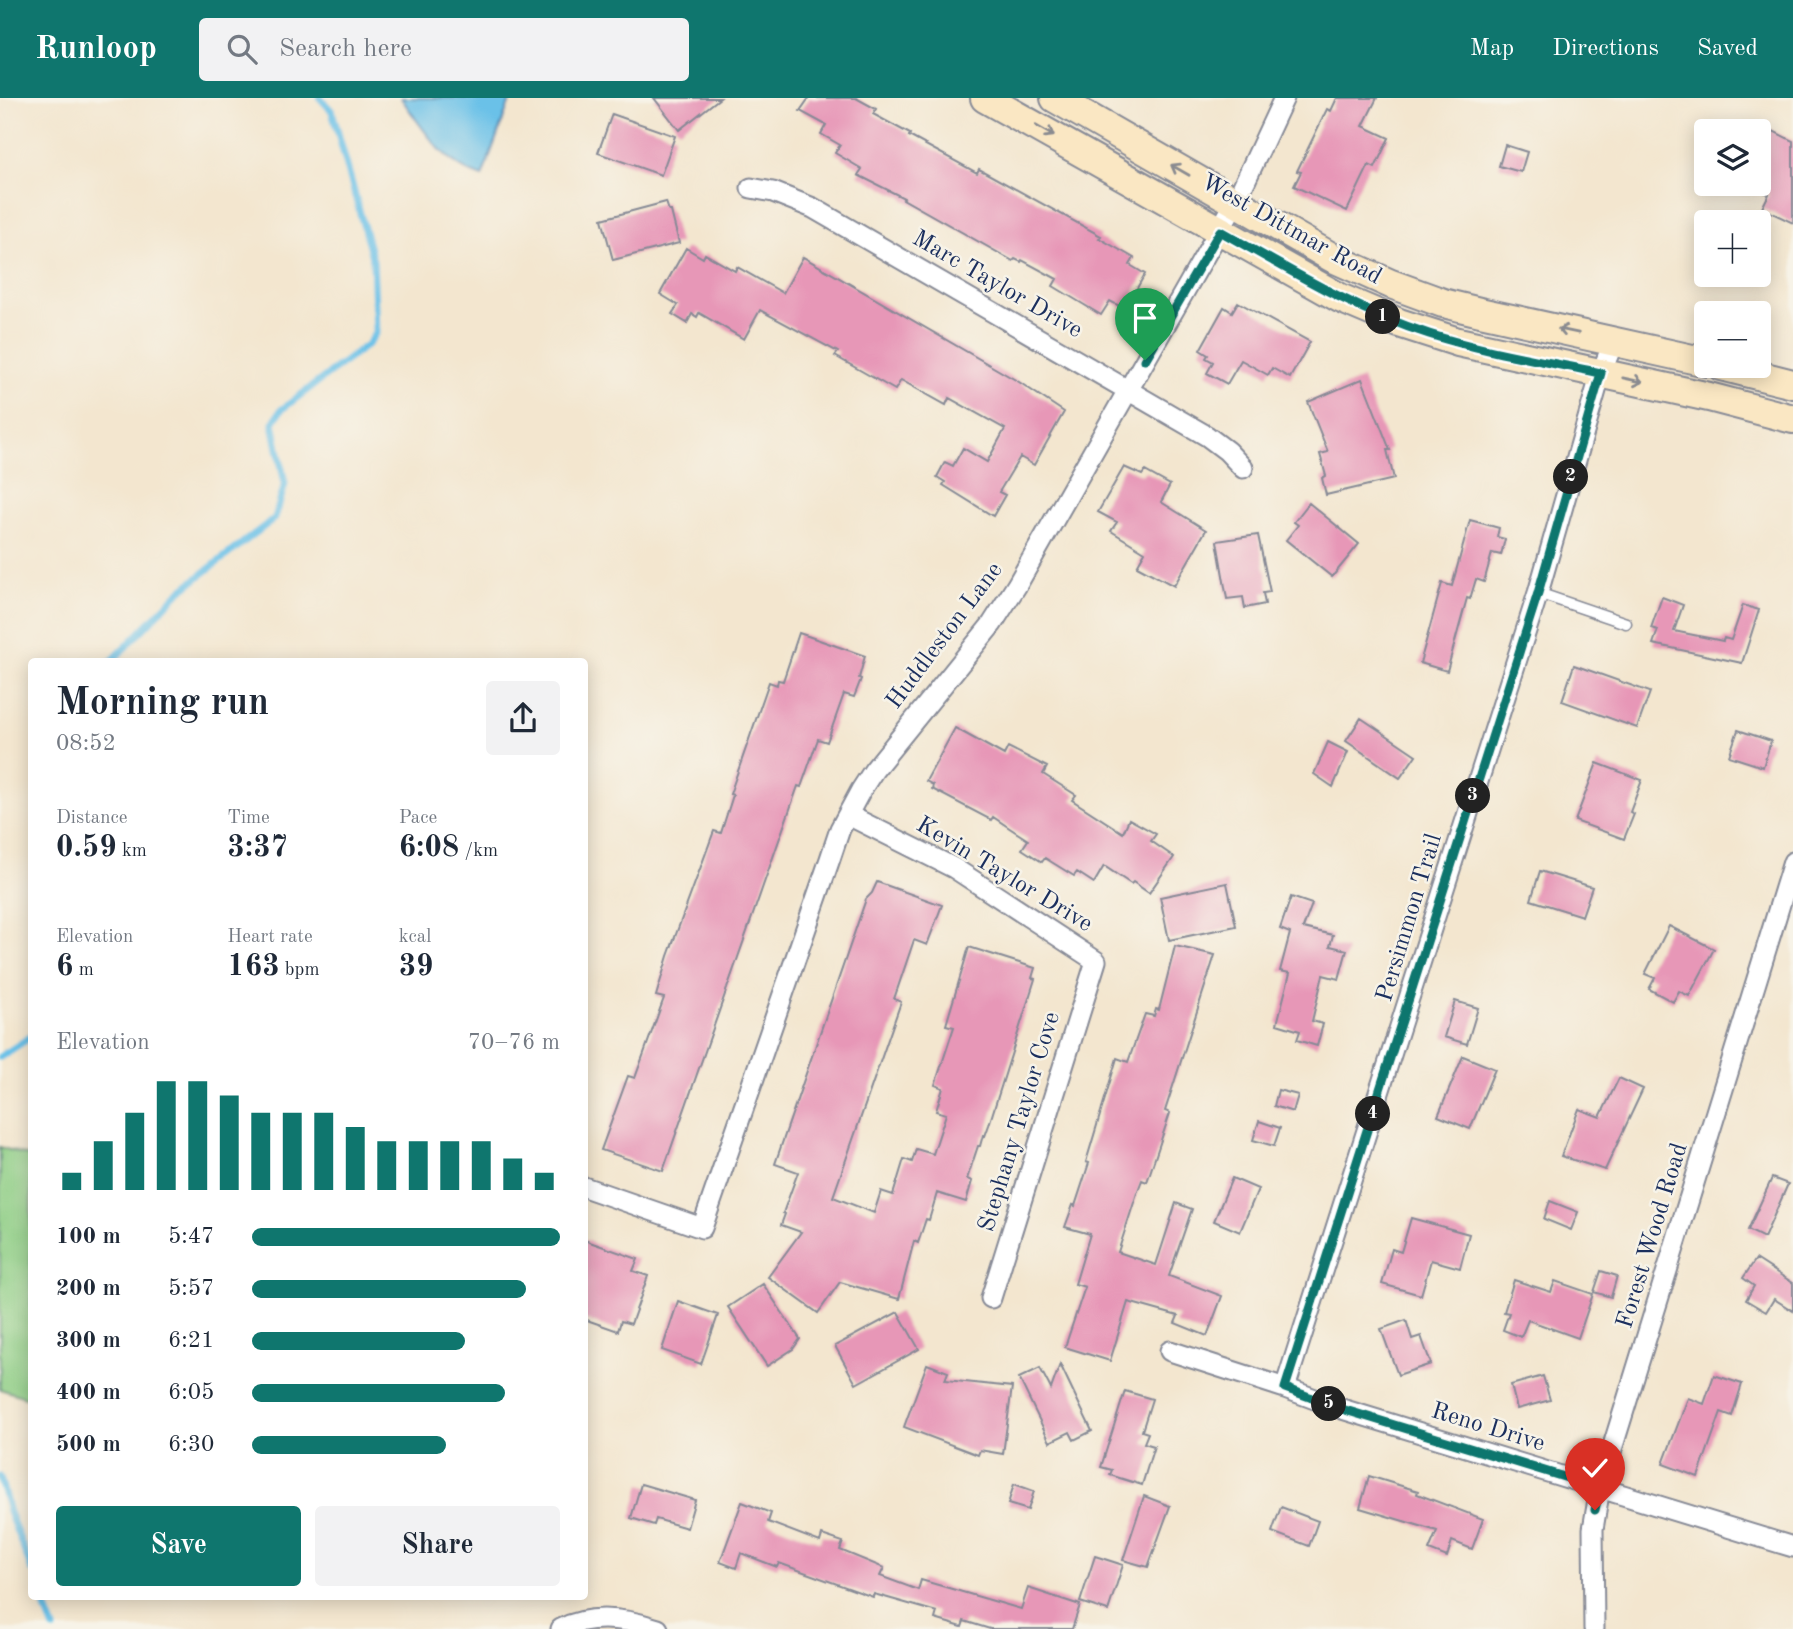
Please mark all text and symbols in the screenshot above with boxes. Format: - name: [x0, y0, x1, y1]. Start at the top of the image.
- search box: [199, 18, 689, 81]
- icon: search: [223, 30, 261, 68]
- text: Runloop: [35, 33, 157, 66]
- text: Search here: [279, 36, 412, 62]
- text: Map: [1470, 37, 1514, 61]
- text: Directions: [1552, 37, 1659, 61]
- text: Saved: [1697, 37, 1758, 61]
- map controls: [1694, 119, 1771, 378]
- button: layers: [1694, 119, 1771, 196]
- one-way arrow: [1034, 125, 1055, 138]
- one-way arrow: [1171, 163, 1191, 177]
- street label: West Dittmar Road: [1196, 170, 1386, 290]
- button: +: [1694, 210, 1771, 287]
- street label: Marc Taylor Drive: [908, 227, 1086, 343]
- pin: [1115, 288, 1175, 360]
- icon: arrive: [1126, 299, 1164, 337]
- pin: 1: [1366, 300, 1400, 334]
- button: −: [1694, 301, 1771, 378]
- text: 1: [1377, 307, 1388, 326]
- one-way arrow: [1557, 324, 1580, 338]
- one-way arrow: [1621, 374, 1644, 387]
- pin: 2: [1554, 460, 1588, 494]
- text: 2: [1565, 467, 1576, 486]
- street label: Huddleston Lane: [882, 558, 1008, 714]
- button: share: [486, 681, 560, 755]
- text: Morning run: [56, 685, 269, 723]
- text: 08:52: [56, 732, 116, 755]
- pin: 3: [1456, 778, 1490, 814]
- text: 3: [1467, 786, 1478, 805]
- text: Distance: [56, 809, 128, 828]
- text: Time: [227, 809, 270, 828]
- text: Pace: [399, 809, 437, 828]
- street label: Kevin Taylor Drive: [912, 813, 1096, 937]
- street label: Persimmon Trail: [1373, 831, 1447, 1005]
- text: 0.59: [56, 833, 117, 863]
- text: 3:37: [227, 833, 288, 863]
- text: 6:08: [399, 833, 459, 863]
- text: km: [117, 842, 147, 861]
- text: /km: [459, 842, 498, 861]
- text: Elevation: [56, 928, 133, 947]
- text: Heart rate: [227, 928, 313, 947]
- text: kcal: [399, 928, 431, 947]
- text: 6: [56, 952, 73, 982]
- text: 163: [227, 952, 280, 982]
- text: 39: [399, 952, 433, 982]
- text: m: [73, 961, 94, 980]
- text: bpm: [280, 961, 320, 980]
- street label: Stephany Taylor Cove: [975, 1009, 1065, 1235]
- text: Elevation: [56, 1031, 150, 1054]
- text: 70–76 m: [468, 1031, 560, 1054]
- pin: 4: [1356, 1096, 1390, 1132]
- text: 4: [1367, 1104, 1378, 1123]
- street label: Forest Wood Road: [1613, 1140, 1693, 1332]
- text: 100 m: [56, 1225, 121, 1248]
- text: 5:47: [168, 1225, 214, 1248]
- text: 200 m: [56, 1277, 121, 1300]
- text: 5:57: [168, 1277, 214, 1300]
- text: 300 m: [56, 1329, 121, 1352]
- text: 6:21: [168, 1329, 214, 1352]
- text: 400 m: [56, 1381, 121, 1404]
- text: 6:05: [168, 1381, 214, 1404]
- pin: 5: [1312, 1386, 1346, 1422]
- text: 5: [1323, 1394, 1334, 1413]
- street label: Reno Drive: [1428, 1399, 1548, 1457]
- text: 500 m: [56, 1433, 121, 1456]
- text: 6:30: [168, 1433, 214, 1456]
- pin: [1565, 1438, 1625, 1510]
- icon: check: [1576, 1449, 1614, 1487]
- button: Save: [56, 1506, 301, 1586]
- button: Share: [315, 1506, 560, 1586]

